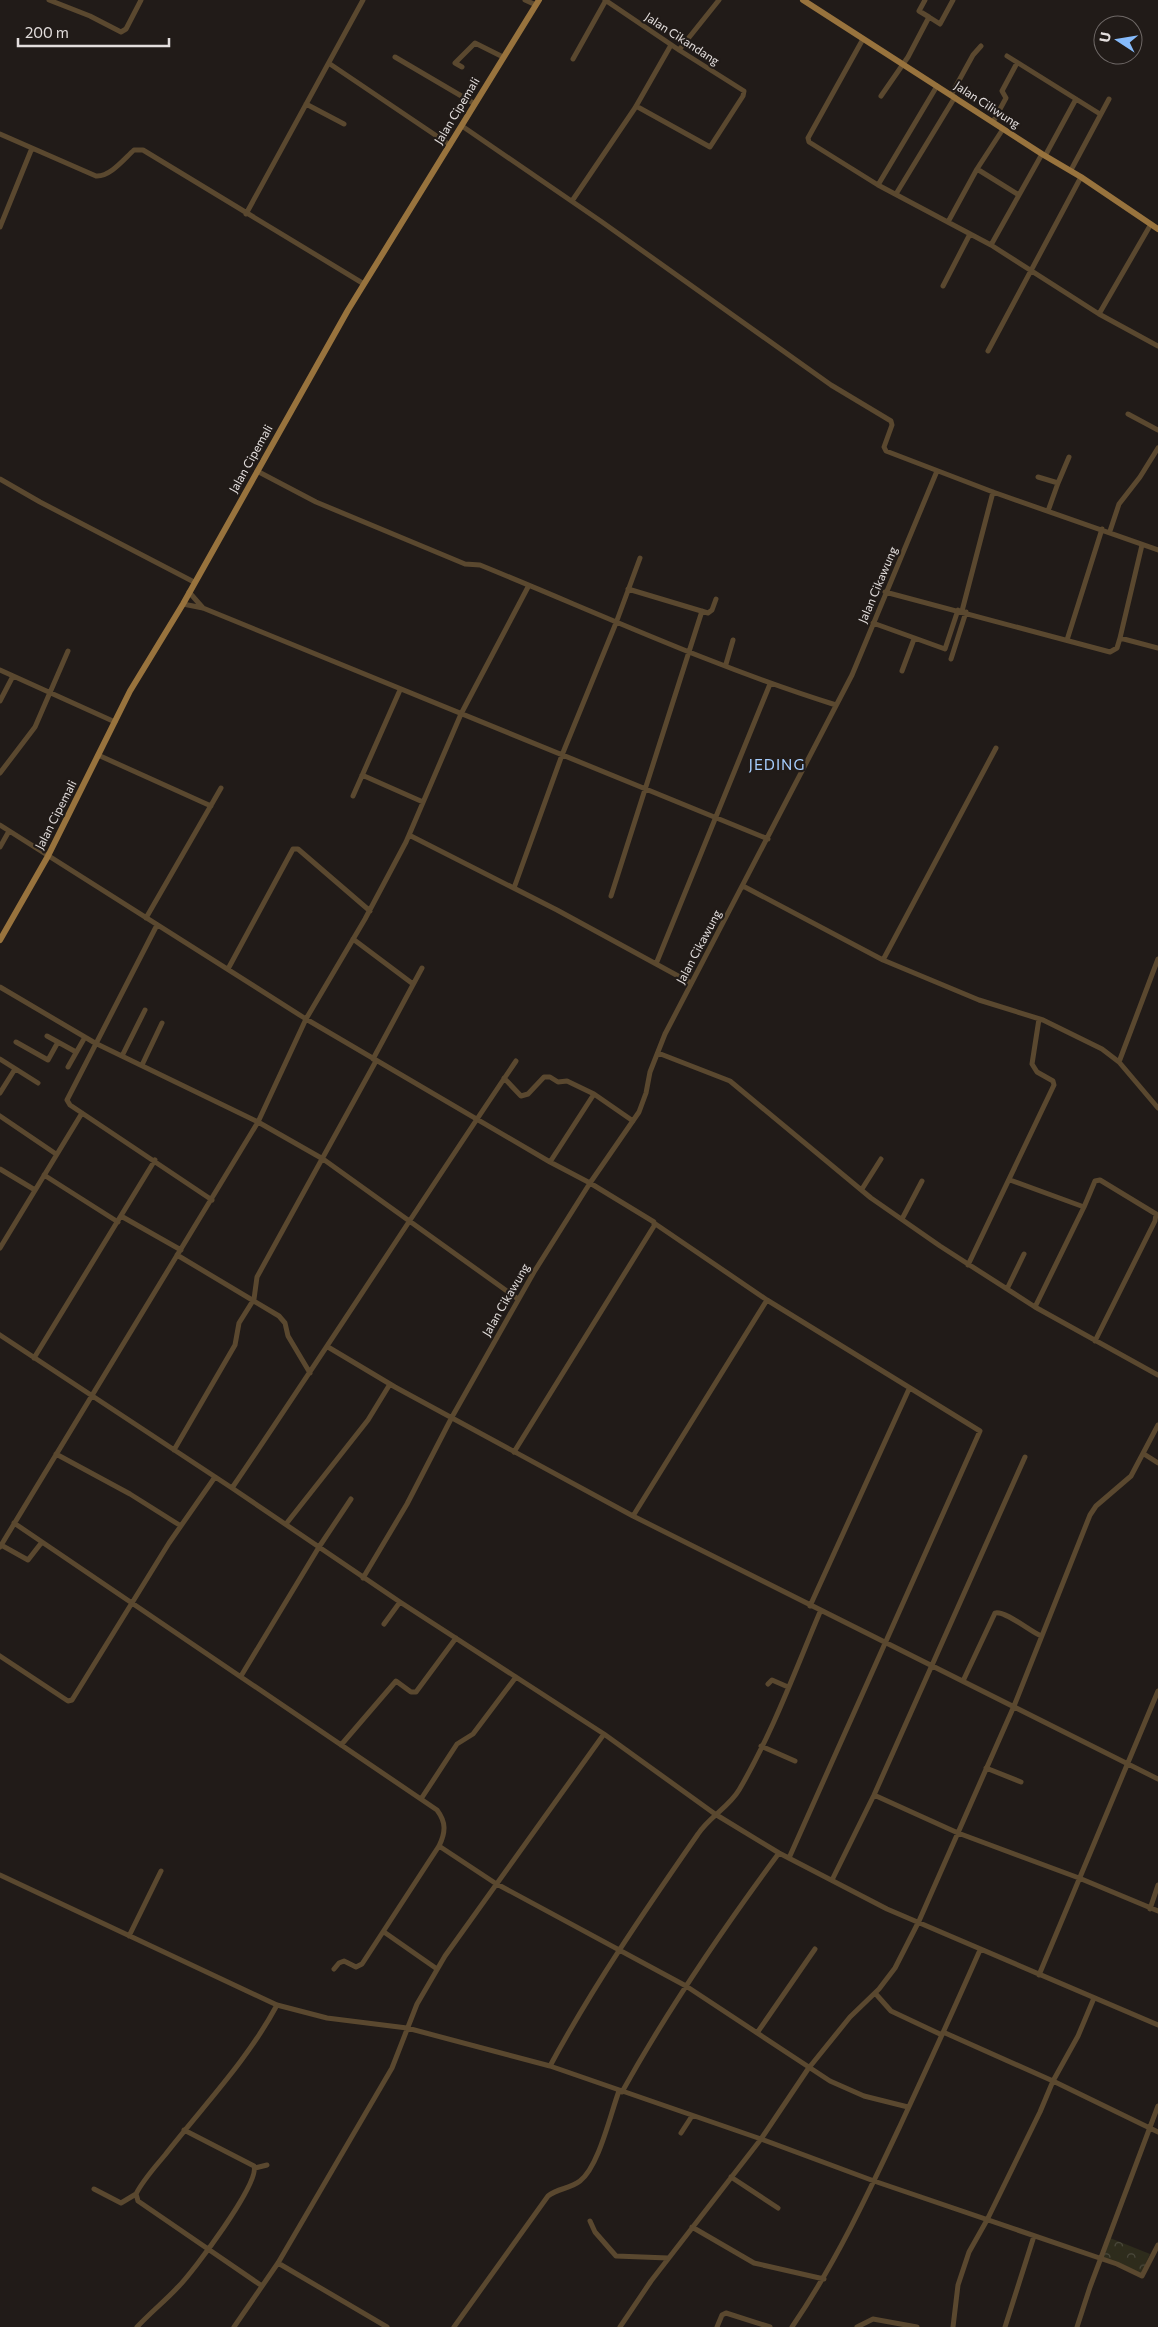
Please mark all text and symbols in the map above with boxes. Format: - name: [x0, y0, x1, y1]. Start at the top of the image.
- street label: Jalan Cikandang: [642, 9, 723, 69]
- scale bar: [18, 15, 169, 47]
- north arrow: [1093, 15, 1143, 65]
- text: 200 m: [25, 23, 69, 41]
- text: U: [1095, 30, 1114, 44]
- street label: Jalan Cipemali: [431, 74, 483, 147]
- street label: Jalan Ciliwung: [952, 78, 1023, 132]
- street label: Jalan Cipemali: [226, 422, 276, 496]
- street label: Jalan Cikawung: [855, 544, 901, 625]
- district label: JEDING: [749, 755, 805, 773]
- street label: Jalan Cipemali: [32, 778, 79, 852]
- street label: Jalan Cikawung: [673, 907, 725, 986]
- street label: Jalan Cikawung: [479, 1260, 533, 1339]

